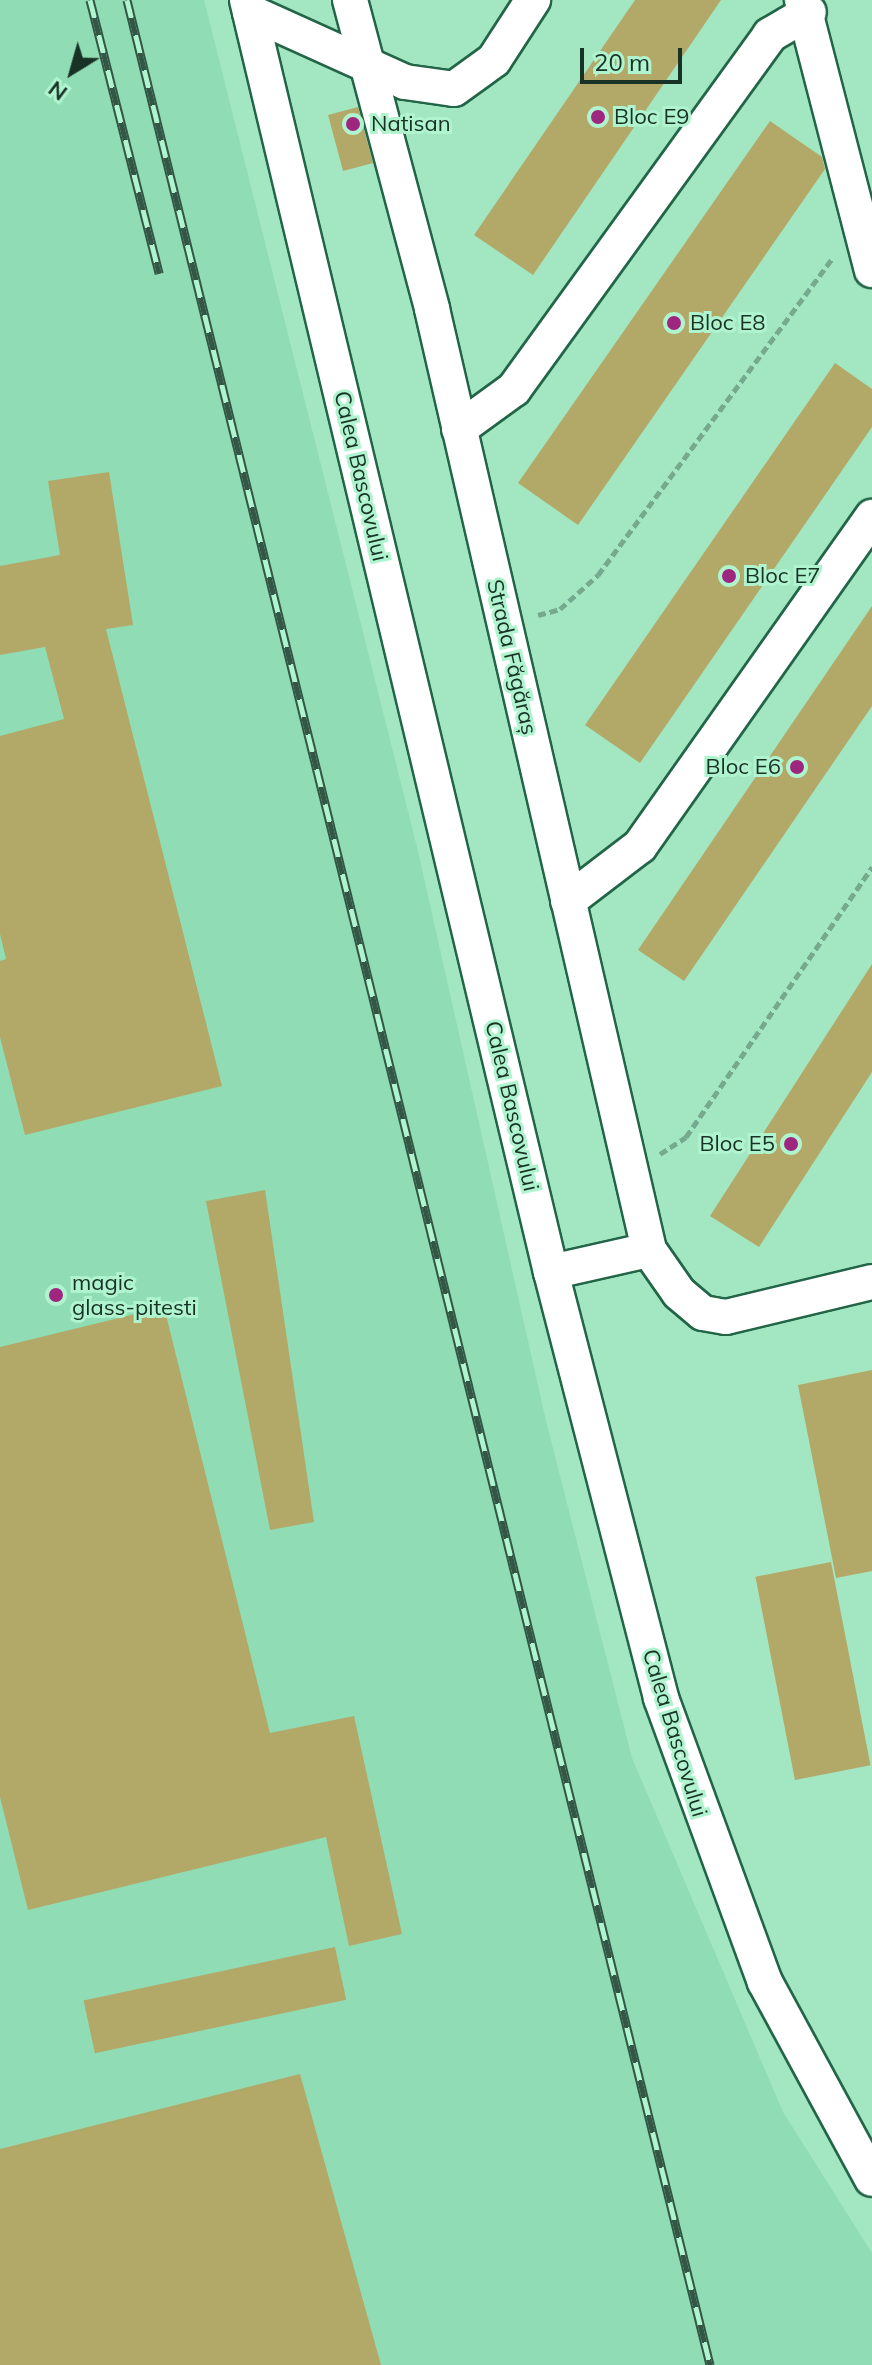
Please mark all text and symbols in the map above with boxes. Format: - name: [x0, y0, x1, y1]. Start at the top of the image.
- north arrow: [32, 32, 112, 112]
- scale bar: [584, 32, 686, 82]
- text: 20 m: [594, 47, 650, 77]
- text: N: [42, 75, 73, 107]
- place label: Bloc E9: [614, 104, 690, 130]
- marker: Bloc E9: [589, 108, 607, 126]
- place label: Natisan: [371, 111, 451, 137]
- marker: Natisan: [342, 113, 364, 135]
- place label: Bloc E8: [690, 310, 766, 336]
- marker: Bloc E8: [665, 314, 683, 332]
- street label: Calea Bascovului: [329, 388, 393, 564]
- place label: Bloc E7: [745, 563, 821, 589]
- marker: Bloc E7: [720, 567, 738, 585]
- street label: Strada Făgăraș: [481, 577, 543, 737]
- place label: Bloc E6: [705, 754, 781, 780]
- marker: Bloc E6: [788, 758, 806, 776]
- street label: Calea Bascovului: [480, 1018, 544, 1194]
- place label: Bloc E5: [699, 1131, 775, 1157]
- marker: Bloc E5: [782, 1135, 800, 1153]
- place label: magic glass-pitesti: [72, 1269, 197, 1320]
- marker: magic glass-pitesti: [47, 1286, 65, 1304]
- street label: Calea Bascovului: [637, 1646, 713, 1820]

